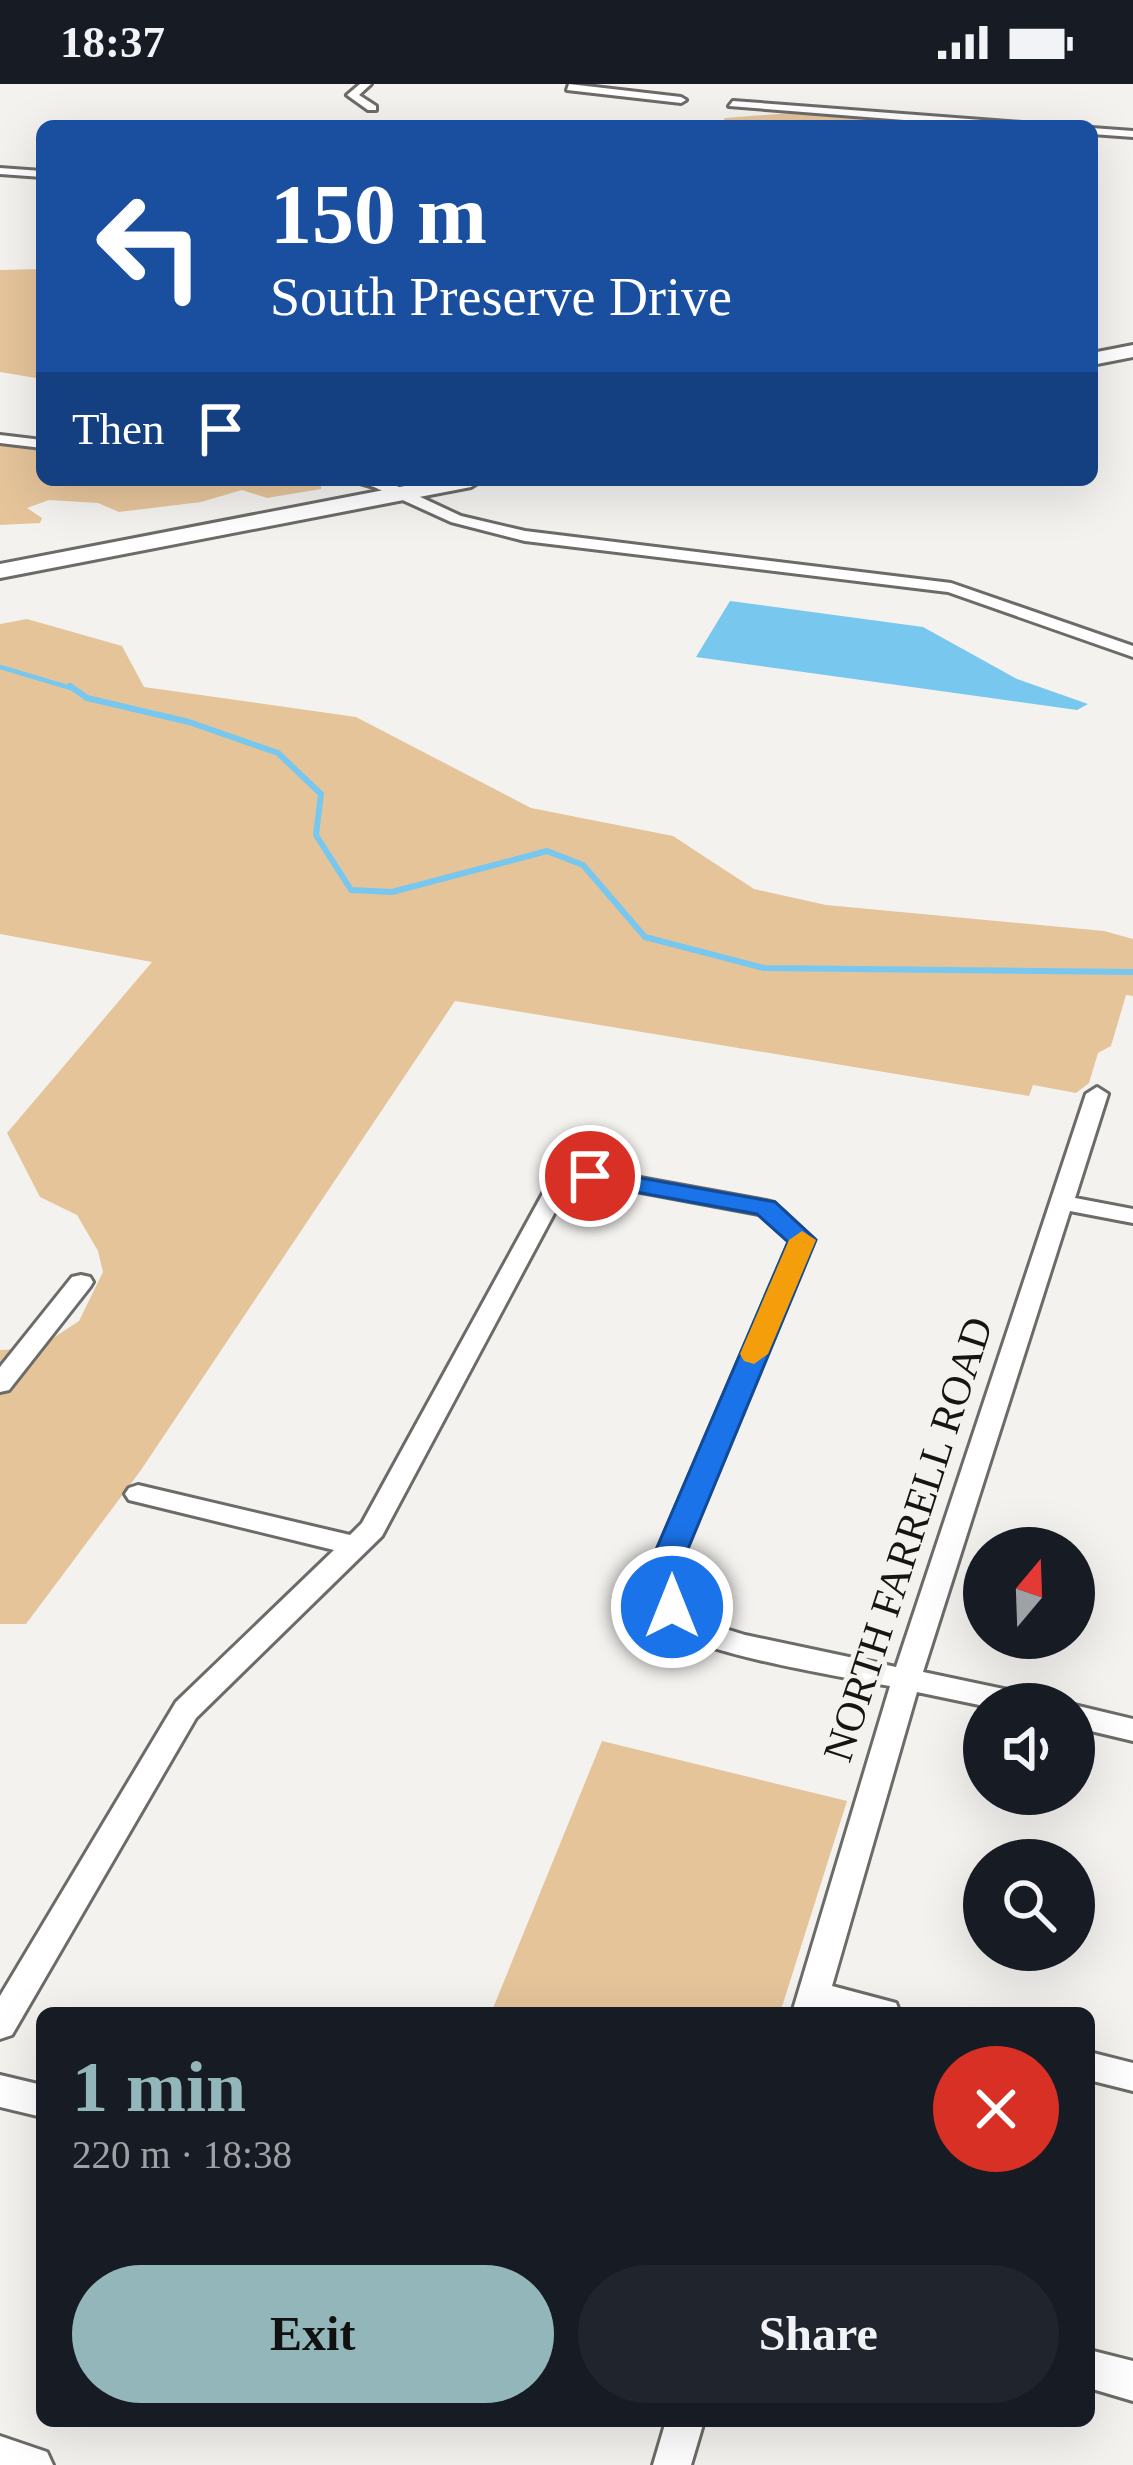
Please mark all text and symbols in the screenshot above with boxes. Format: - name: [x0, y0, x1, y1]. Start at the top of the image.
- text: 18:37: [60, 17, 165, 67]
- icon: left: [72, 168, 228, 324]
- text: 150 m: [270, 168, 487, 261]
- text: South Preserve Drive: [270, 267, 732, 327]
- icon: arrive: [188, 396, 254, 462]
- text: Then: [72, 404, 164, 454]
- pin: [539, 1125, 641, 1227]
- icon: arrive: [557, 1143, 623, 1209]
- street label: NORTH FARRELL ROAD: [814, 1311, 1002, 1767]
- north arrow: [963, 1527, 1095, 1659]
- map controls: [963, 1527, 1095, 1971]
- position arrow: [609, 1544, 735, 1670]
- button: sound: [963, 1683, 1095, 1815]
- button: search: [963, 1839, 1095, 1971]
- button: close: [933, 2046, 1059, 2172]
- text: 1 min: [72, 2047, 246, 2127]
- text: 220 m · 18:38: [72, 2133, 292, 2176]
- button: Exit: [72, 2265, 554, 2403]
- button: Share: [578, 2265, 1059, 2403]

